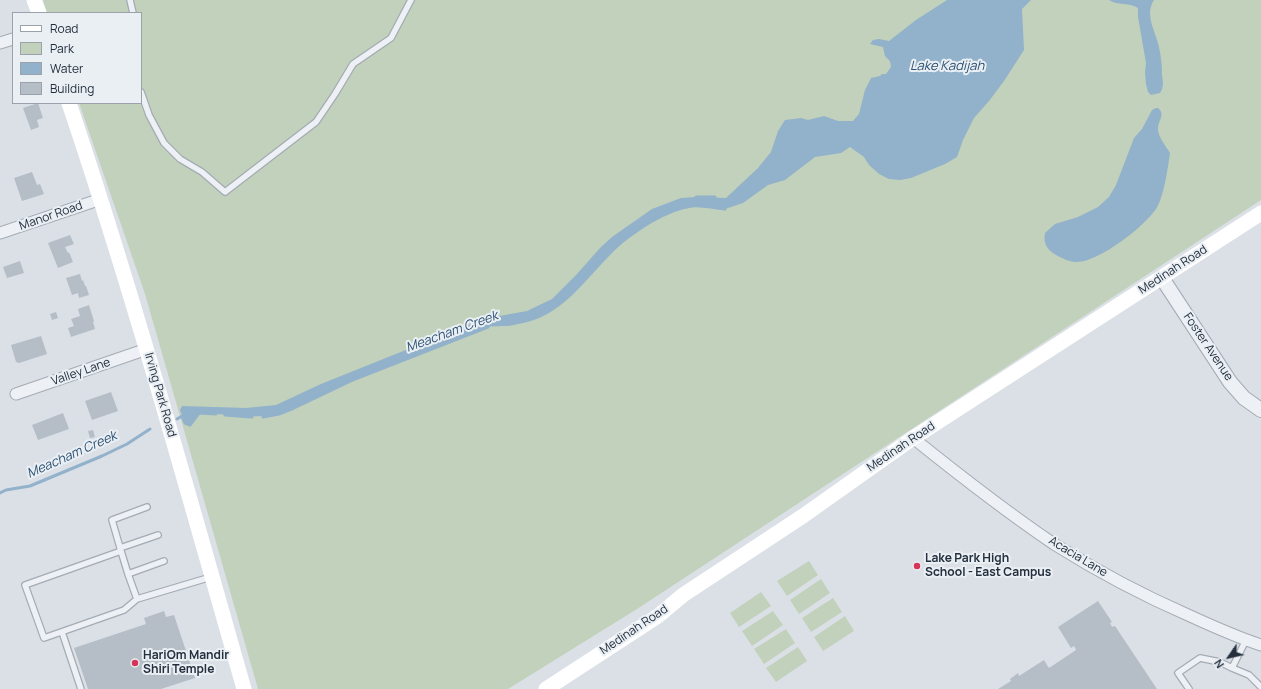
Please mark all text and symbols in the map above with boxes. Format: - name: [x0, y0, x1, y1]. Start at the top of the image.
- legend: [12, 12, 142, 104]
- text: Road: [50, 20, 78, 37]
- text: Park: [50, 40, 74, 57]
- water label: Lake Kadijah: [910, 58, 984, 74]
- text: Water: [50, 60, 83, 77]
- text: Building: [50, 80, 94, 97]
- street label: Manor Road: [17, 198, 85, 234]
- street label: Medinah Road: [1136, 243, 1210, 297]
- water label: Meacham Creek: [404, 308, 500, 356]
- street label: Foster Avenue: [1180, 310, 1236, 384]
- street label: Irving Park Road: [141, 351, 179, 439]
- street label: Valley Lane: [50, 355, 112, 389]
- street label: Medinah Road: [864, 419, 938, 475]
- water label: Meacham Creek: [25, 428, 119, 482]
- street label: Acacia Lane: [1046, 534, 1110, 580]
- place label: Lake Park High School - East Campus: [925, 552, 1051, 580]
- marker: Lake Park High School - East Campus: [912, 561, 922, 571]
- street label: Medinah Road: [597, 602, 671, 658]
- north arrow: [1209, 637, 1249, 677]
- place label: HariOm Mandir Shiri Temple: [143, 649, 229, 677]
- text: N: [1210, 657, 1227, 671]
- marker: HariOm Mandir Shiri Temple: [130, 658, 140, 668]

